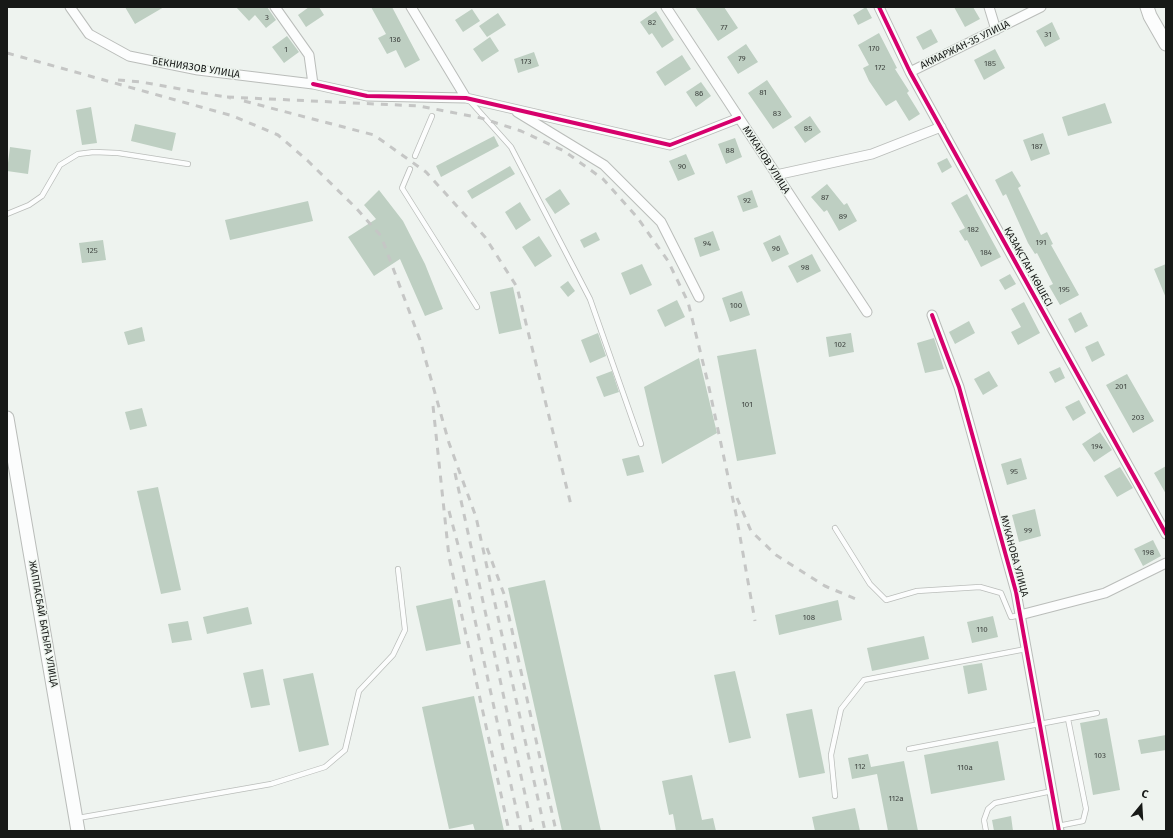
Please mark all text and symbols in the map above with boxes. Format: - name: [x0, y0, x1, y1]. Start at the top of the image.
- house number: 3: [265, 13, 269, 23]
- house number: 82: [648, 18, 656, 28]
- street label: АКМАРЖАН-35 УЛИЦА: [918, 18, 1012, 72]
- house number: 77: [720, 23, 728, 33]
- house number: 31: [1044, 30, 1052, 40]
- house number: 136: [389, 35, 401, 45]
- house number: 170: [868, 44, 880, 54]
- house number: 1: [284, 45, 288, 55]
- house number: 79: [738, 54, 746, 64]
- street label: БЕКНИЯЗОВ УЛИЦА: [151, 55, 241, 81]
- house number: 173: [521, 57, 531, 67]
- house number: 185: [984, 59, 996, 69]
- house number: 172: [875, 63, 885, 73]
- house number: 81: [759, 88, 767, 98]
- house number: 86: [695, 89, 703, 99]
- house number: 83: [773, 109, 781, 119]
- street label: МУКАНОВ УЛИЦА: [740, 124, 792, 196]
- house number: 85: [804, 124, 812, 134]
- house number: 187: [1031, 142, 1043, 152]
- house number: 88: [726, 146, 734, 156]
- house number: 90: [678, 162, 686, 172]
- house number: 87: [821, 193, 829, 203]
- house number: 92: [743, 196, 751, 206]
- house number: 89: [839, 212, 847, 222]
- house number: 182: [967, 225, 979, 235]
- street label: ҚАЗАҚСТАН КӨШЕСІ: [1001, 225, 1055, 309]
- house number: 191: [1036, 238, 1046, 248]
- house number: 94: [703, 239, 711, 249]
- house number: 96: [772, 244, 780, 254]
- house number: 125: [86, 246, 98, 256]
- house number: 184: [980, 248, 992, 258]
- house number: 98: [801, 263, 809, 273]
- house number: 195: [1058, 285, 1070, 295]
- house number: 100: [730, 301, 742, 311]
- house number: 102: [834, 340, 846, 350]
- house number: 201: [1115, 382, 1127, 392]
- house number: 101: [741, 400, 753, 410]
- house number: 203: [1132, 413, 1144, 423]
- house number: 194: [1091, 442, 1103, 452]
- house number: 95: [1010, 467, 1018, 477]
- street label: МУКАНОВА УЛИЦА: [997, 514, 1031, 598]
- house number: 99: [1024, 526, 1032, 536]
- house number: 198: [1142, 548, 1154, 558]
- street label: ЖАППАСБАЙ БАТЫРА УЛИЦА: [26, 560, 60, 688]
- house number: 108: [803, 613, 815, 623]
- house number: 110: [976, 625, 988, 635]
- house number: 103: [1094, 751, 1106, 761]
- house number: 112: [855, 762, 865, 772]
- house number: 110а: [957, 763, 973, 773]
- north arrow: [1121, 786, 1161, 826]
- text: С: [1140, 787, 1150, 801]
- house number: 112а: [888, 794, 904, 804]

